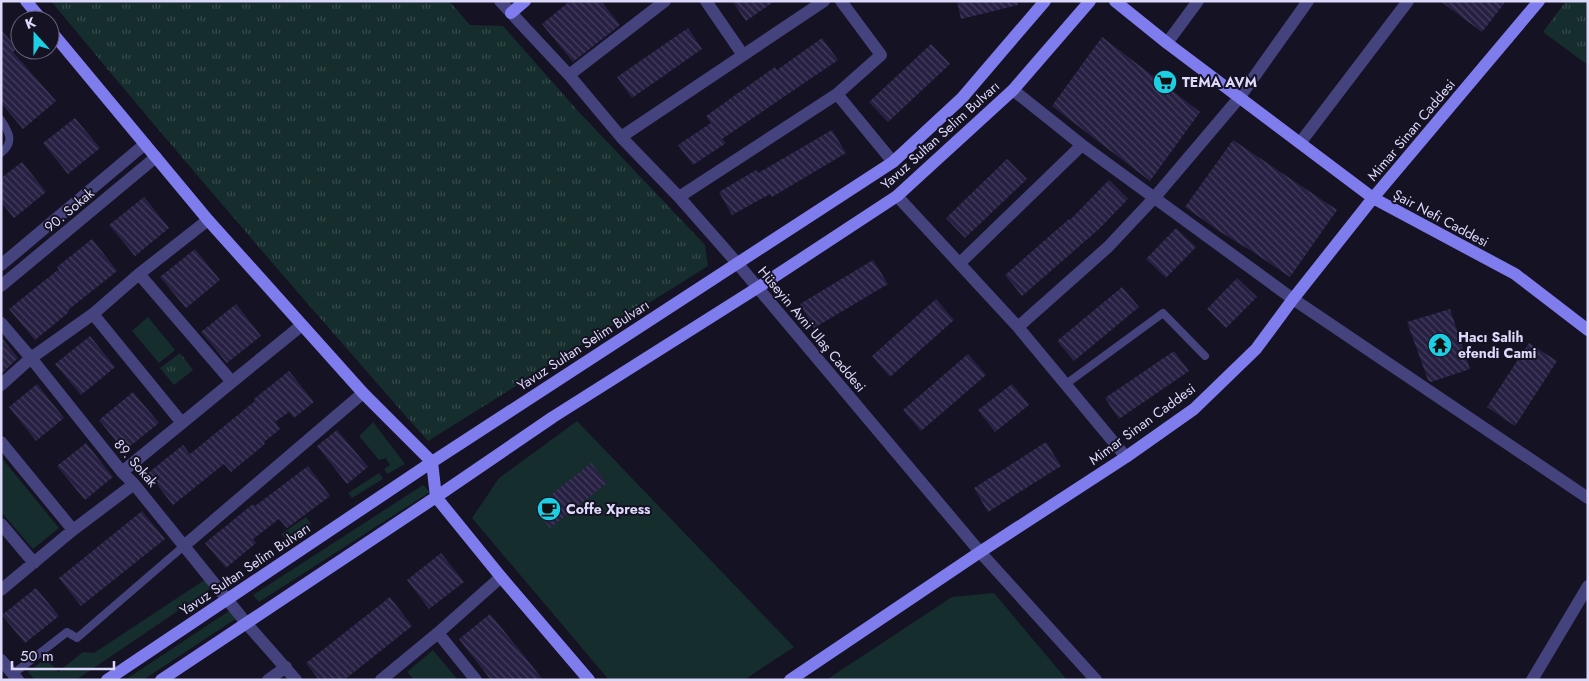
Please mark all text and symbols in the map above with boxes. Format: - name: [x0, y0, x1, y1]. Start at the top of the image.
- north arrow: [10, 10, 60, 60]
- text: K: [22, 12, 39, 34]
- supermarket icon: TEMA AVM: [1152, 69, 1178, 95]
- place label: TEMA AVM: [1182, 72, 1257, 92]
- street label: Mimar Sinan Caddesi: [1362, 75, 1460, 185]
- street label: Yavuz Sultan Selim Bulvarı: [876, 76, 1004, 194]
- street label: 90. Sokak: [40, 183, 99, 237]
- street label: Şair Nefi Caddesi: [1390, 184, 1492, 252]
- street label: Hüseyin Avni Ulaş Caddesi: [753, 262, 871, 396]
- street label: Yavuz Sultan Selim Bulvarı: [513, 295, 653, 395]
- place label: Hacı Salih efendi Cami: [1458, 327, 1536, 363]
- temple icon: Hacı Salih efendi Cami: [1427, 332, 1453, 358]
- street label: Mimar Sinan Caddesi: [1085, 378, 1199, 470]
- street label: 89. Sokak: [110, 435, 163, 492]
- cafe icon: Coffe Xpress: [536, 496, 562, 522]
- place label: Coffe Xpress: [566, 499, 651, 519]
- street label: Yavuz Sultan Selim Bulvarı: [176, 518, 314, 620]
- scale bar: [12, 638, 115, 670]
- text: 50 m: [20, 645, 54, 667]

